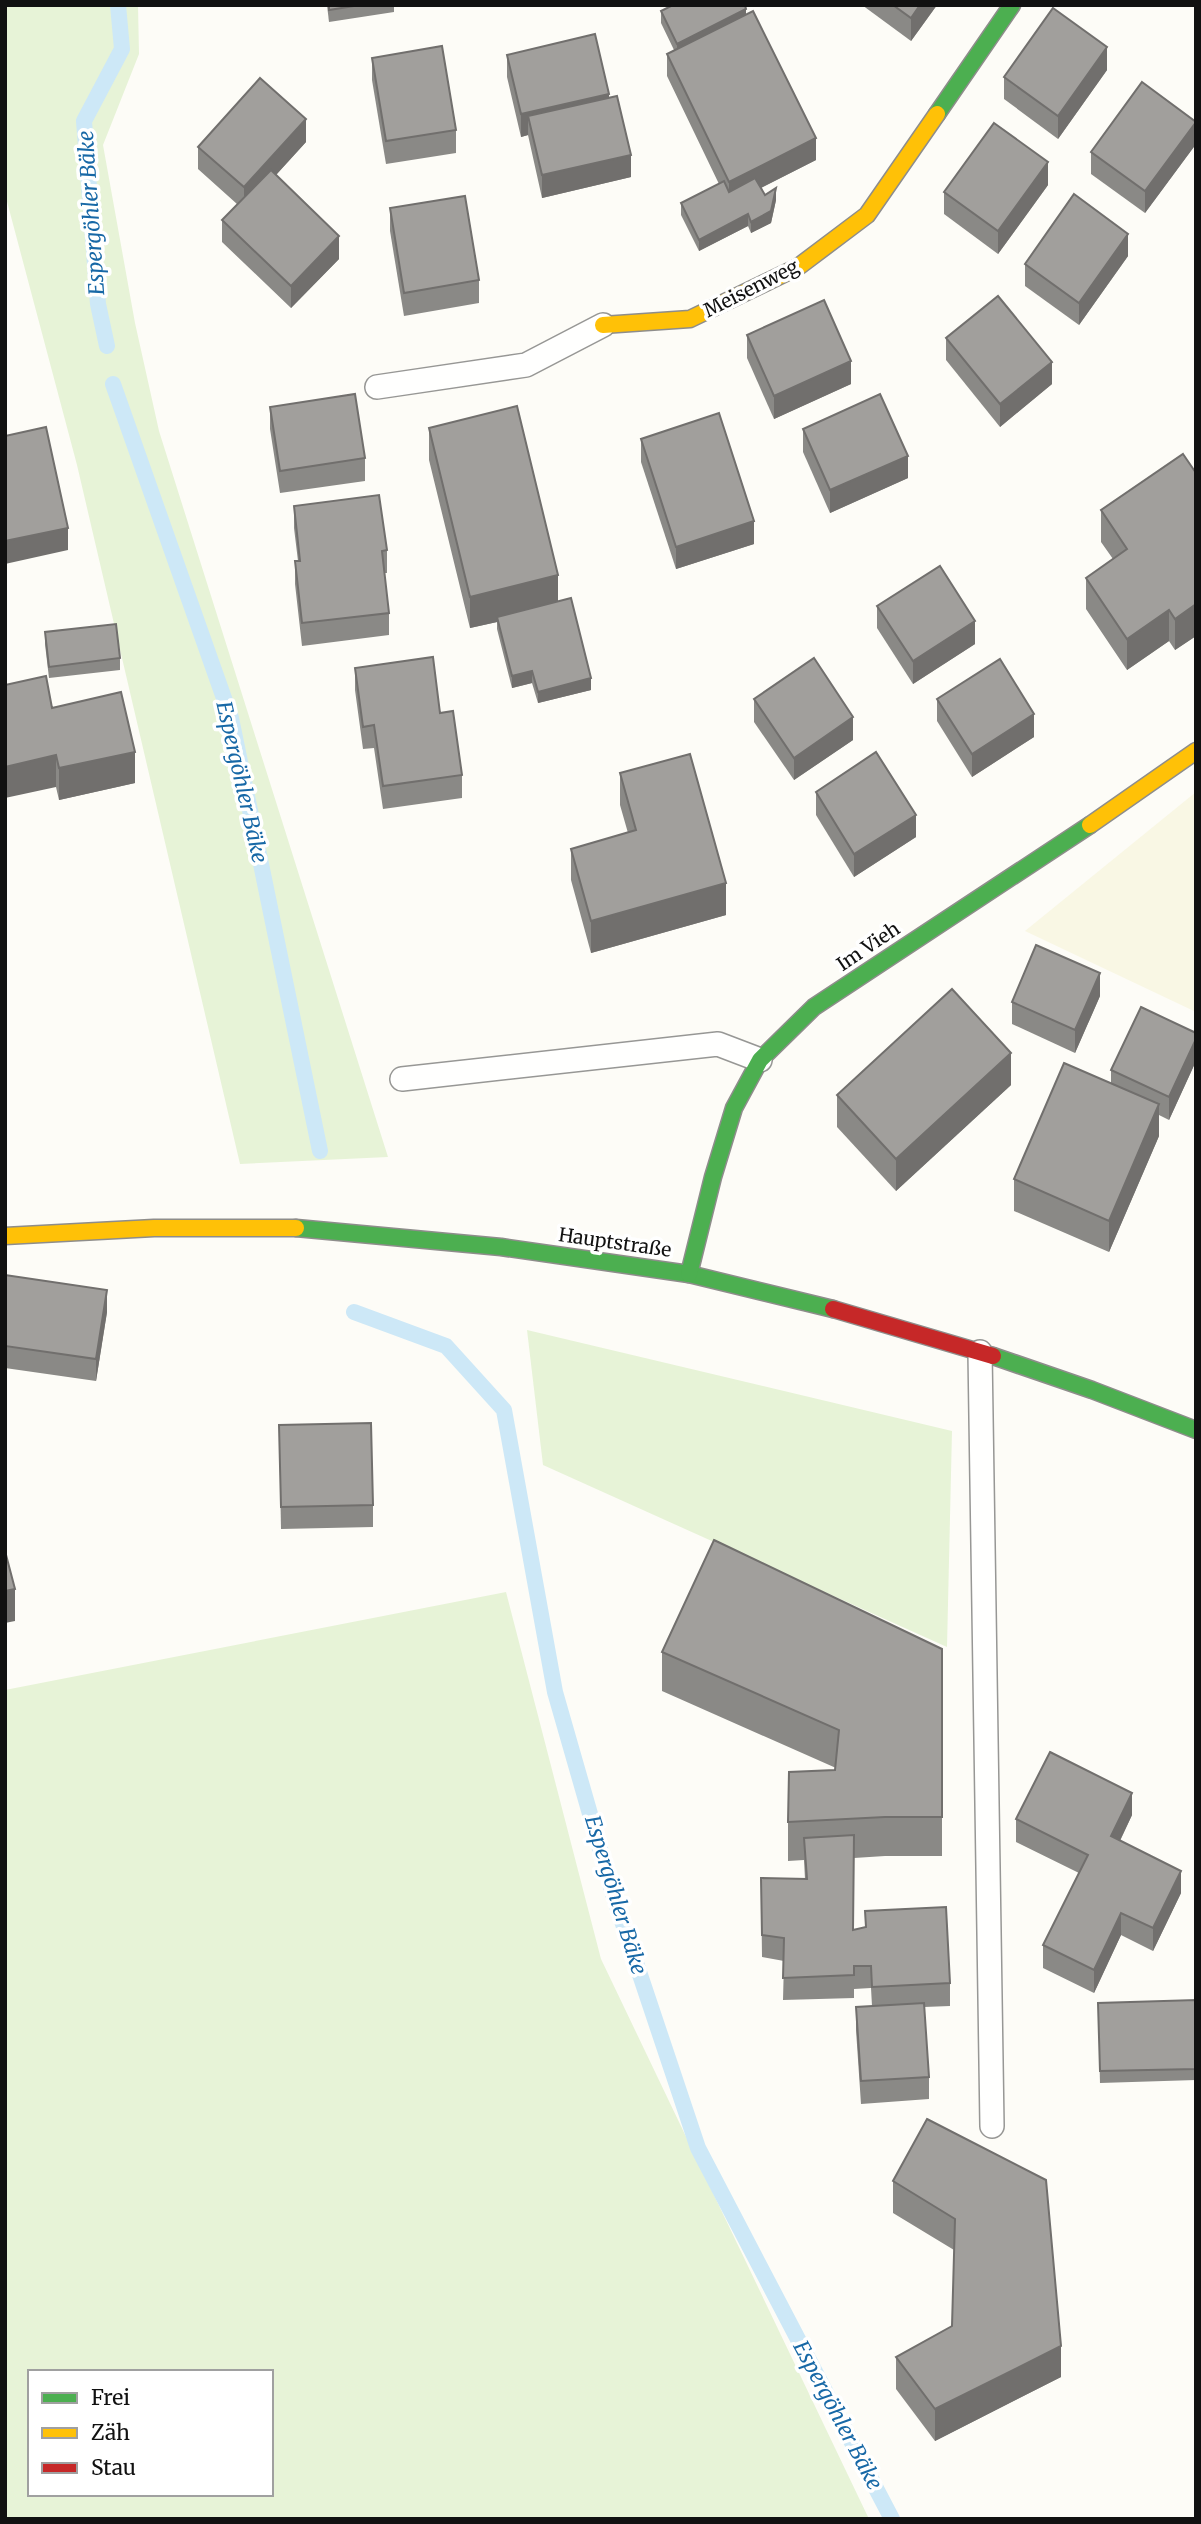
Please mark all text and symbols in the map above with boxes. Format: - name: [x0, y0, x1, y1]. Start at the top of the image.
- water label: Espergöhler Bäke: [72, 130, 110, 296]
- street label: Meisenweg: [699, 254, 803, 322]
- water label: Espergöhler Bäke: [210, 699, 274, 865]
- street label: Im Vieh: [832, 916, 905, 976]
- street label: Hauptstraße: [557, 1222, 673, 1262]
- water label: Espergöhler Bäke: [579, 1812, 653, 1978]
- water label: Espergöhler Bäke: [787, 2336, 889, 2494]
- legend: [28, 2370, 273, 2496]
- text: Frei: [91, 2384, 130, 2411]
- text: Zäh: [91, 2419, 130, 2446]
- text: Stau: [91, 2454, 136, 2481]

